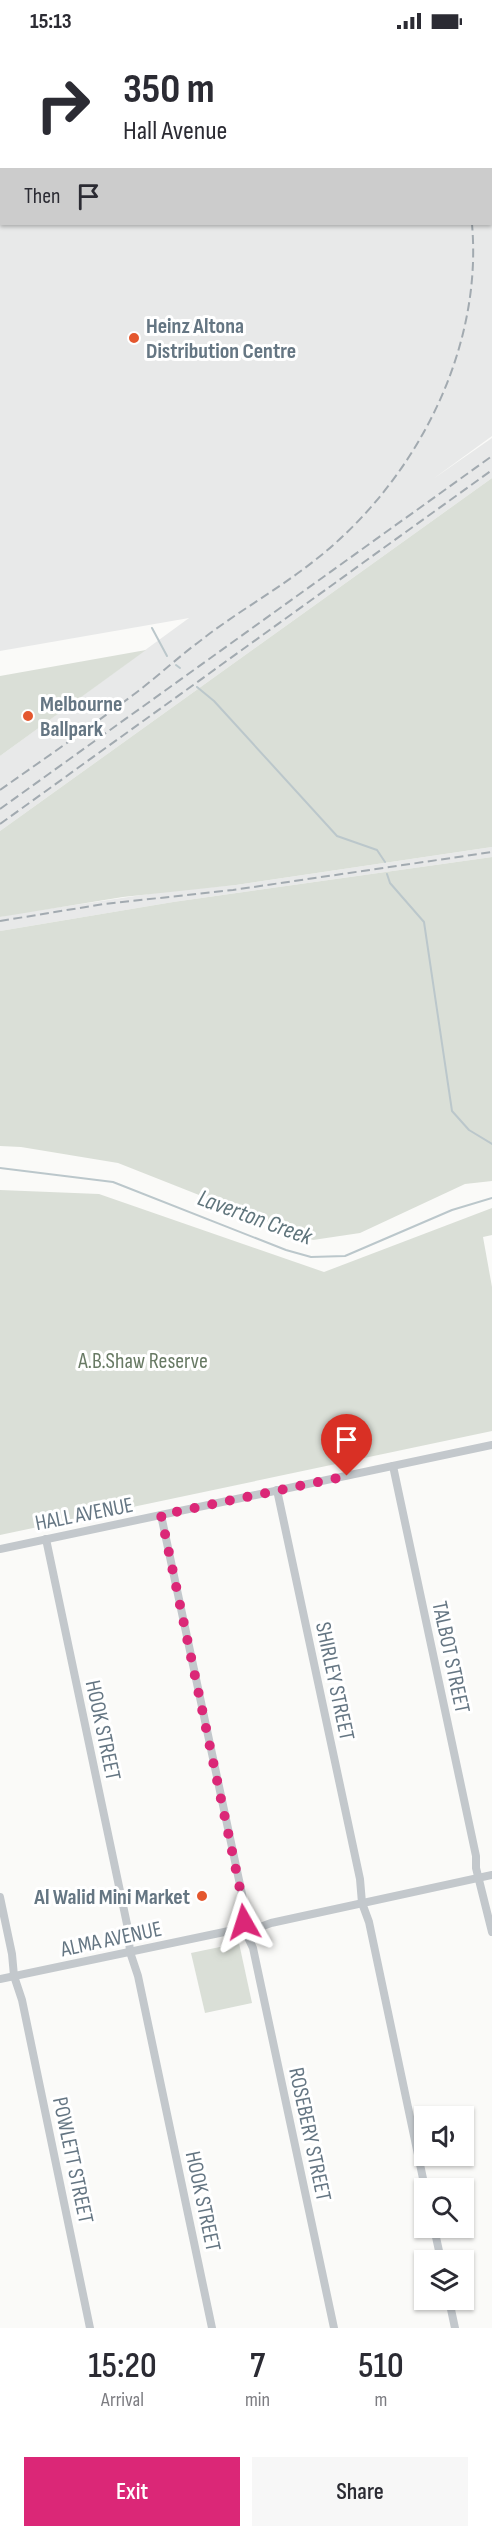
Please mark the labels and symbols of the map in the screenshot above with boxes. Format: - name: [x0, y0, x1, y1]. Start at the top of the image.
- place label: Heinz Altona Distribution Centre: [146, 313, 296, 365]
- marker: Heinz Altona Distribution Centre: [127, 331, 141, 345]
- place label: Melbourne Ballpark: [40, 691, 123, 743]
- marker: Melbourne Ballpark: [21, 709, 35, 723]
- water label: Laverton Creek: [194, 1183, 317, 1252]
- park label: A.B.Shaw Reserve: [77, 1348, 208, 1375]
- pin: [321, 1414, 372, 1476]
- street label: HALL AVENUE: [33, 1492, 136, 1537]
- street label: TALBOT STREET: [426, 1599, 476, 1716]
- street label: SHIRLEY STREET: [309, 1620, 360, 1743]
- street label: HOOK STREET: [79, 1678, 126, 1783]
- place label: Al Walid Mini Market: [33, 1884, 190, 1911]
- marker: Al Walid Mini Market: [195, 1889, 209, 1903]
- position arrow: [212, 1890, 276, 1954]
- street label: ALMA AVENUE: [57, 1916, 164, 1964]
- street label: ROSEBERY STREET: [282, 2065, 337, 2204]
- street label: POWLETT STREET: [46, 2095, 99, 2226]
- street label: HOOK STREET: [179, 2149, 226, 2254]

